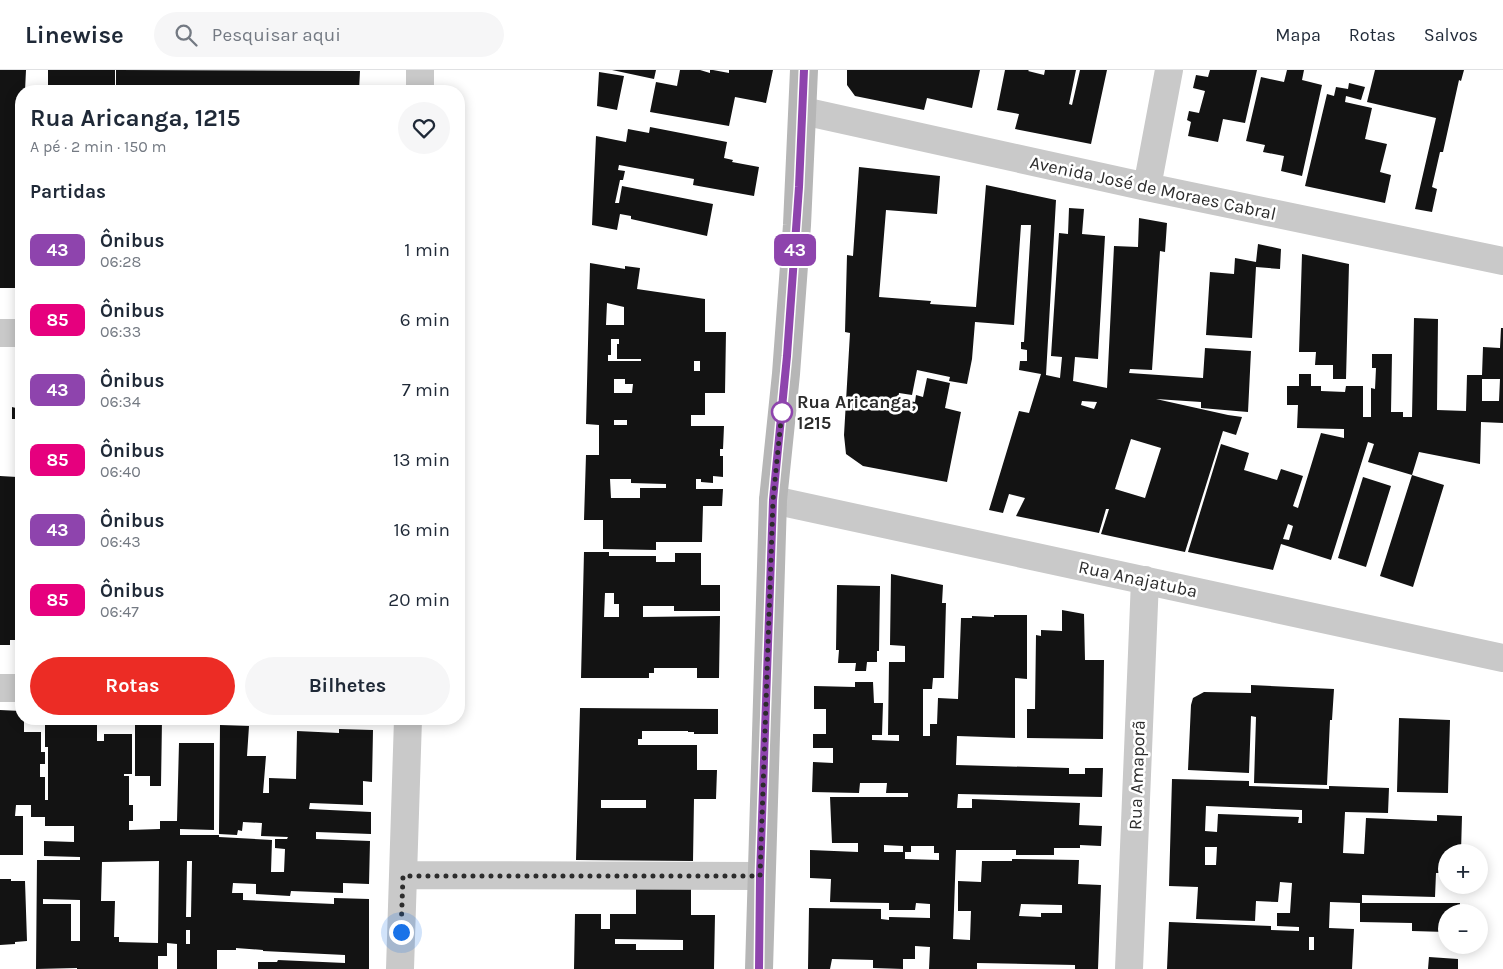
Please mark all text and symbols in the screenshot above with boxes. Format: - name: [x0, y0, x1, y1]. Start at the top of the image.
- search box: [154, 12, 504, 57]
- text: Linewise: [25, 21, 124, 49]
- icon: search: [172, 21, 200, 49]
- text: Pesquisar aqui: [212, 24, 341, 46]
- text: Mapa: [1275, 24, 1321, 46]
- text: Rotas: [1349, 24, 1396, 46]
- text: Salvos: [1424, 24, 1478, 46]
- button: heart: [398, 102, 450, 154]
- text: Rua Aricanga, 1215: [30, 104, 240, 132]
- text: A pé · 2 min · 150 m: [30, 137, 167, 156]
- street label: Avenida José de Moraes Cabral: [1028, 151, 1278, 225]
- text: Partidas: [30, 181, 106, 203]
- text: Ônibus: [100, 230, 165, 252]
- line badge: 43: [772, 234, 818, 266]
- text: 43: [47, 239, 68, 261]
- text: 1 min: [404, 239, 450, 261]
- text: 43: [784, 239, 806, 261]
- text: 06:28: [100, 252, 141, 271]
- text: Ônibus: [100, 300, 165, 322]
- text: 85: [46, 309, 69, 331]
- text: 6 min: [400, 309, 450, 331]
- text: 06:33: [100, 322, 141, 341]
- text: Ônibus: [100, 370, 165, 392]
- text: 43: [47, 379, 68, 401]
- text: 7 min: [402, 379, 450, 401]
- place label: Rua Aricanga, 1215: [797, 391, 916, 434]
- text: 06:34: [100, 392, 141, 411]
- marker: Rua Aricanga, 1215: [771, 401, 793, 423]
- text: Ônibus: [100, 440, 165, 462]
- text: 85: [46, 449, 69, 471]
- text: 13 min: [393, 449, 450, 471]
- text: 06:40: [100, 462, 141, 481]
- text: Ônibus: [100, 510, 165, 532]
- text: 43: [47, 519, 68, 541]
- text: 16 min: [393, 519, 450, 541]
- text: 06:43: [100, 532, 141, 551]
- street label: Rua Anajatuba: [1077, 556, 1199, 602]
- text: Ônibus: [100, 580, 165, 602]
- text: 85: [46, 589, 69, 611]
- text: 20 min: [388, 589, 450, 611]
- text: 06:47: [100, 602, 139, 621]
- button: Rotas: [30, 657, 235, 715]
- button: Bilhetes: [245, 657, 450, 715]
- street label: Rua Amaporã: [1124, 720, 1150, 830]
- map controls: [1438, 844, 1488, 954]
- button: +: [1438, 844, 1488, 894]
- button: −: [1438, 904, 1488, 954]
- your location: [389, 920, 414, 945]

